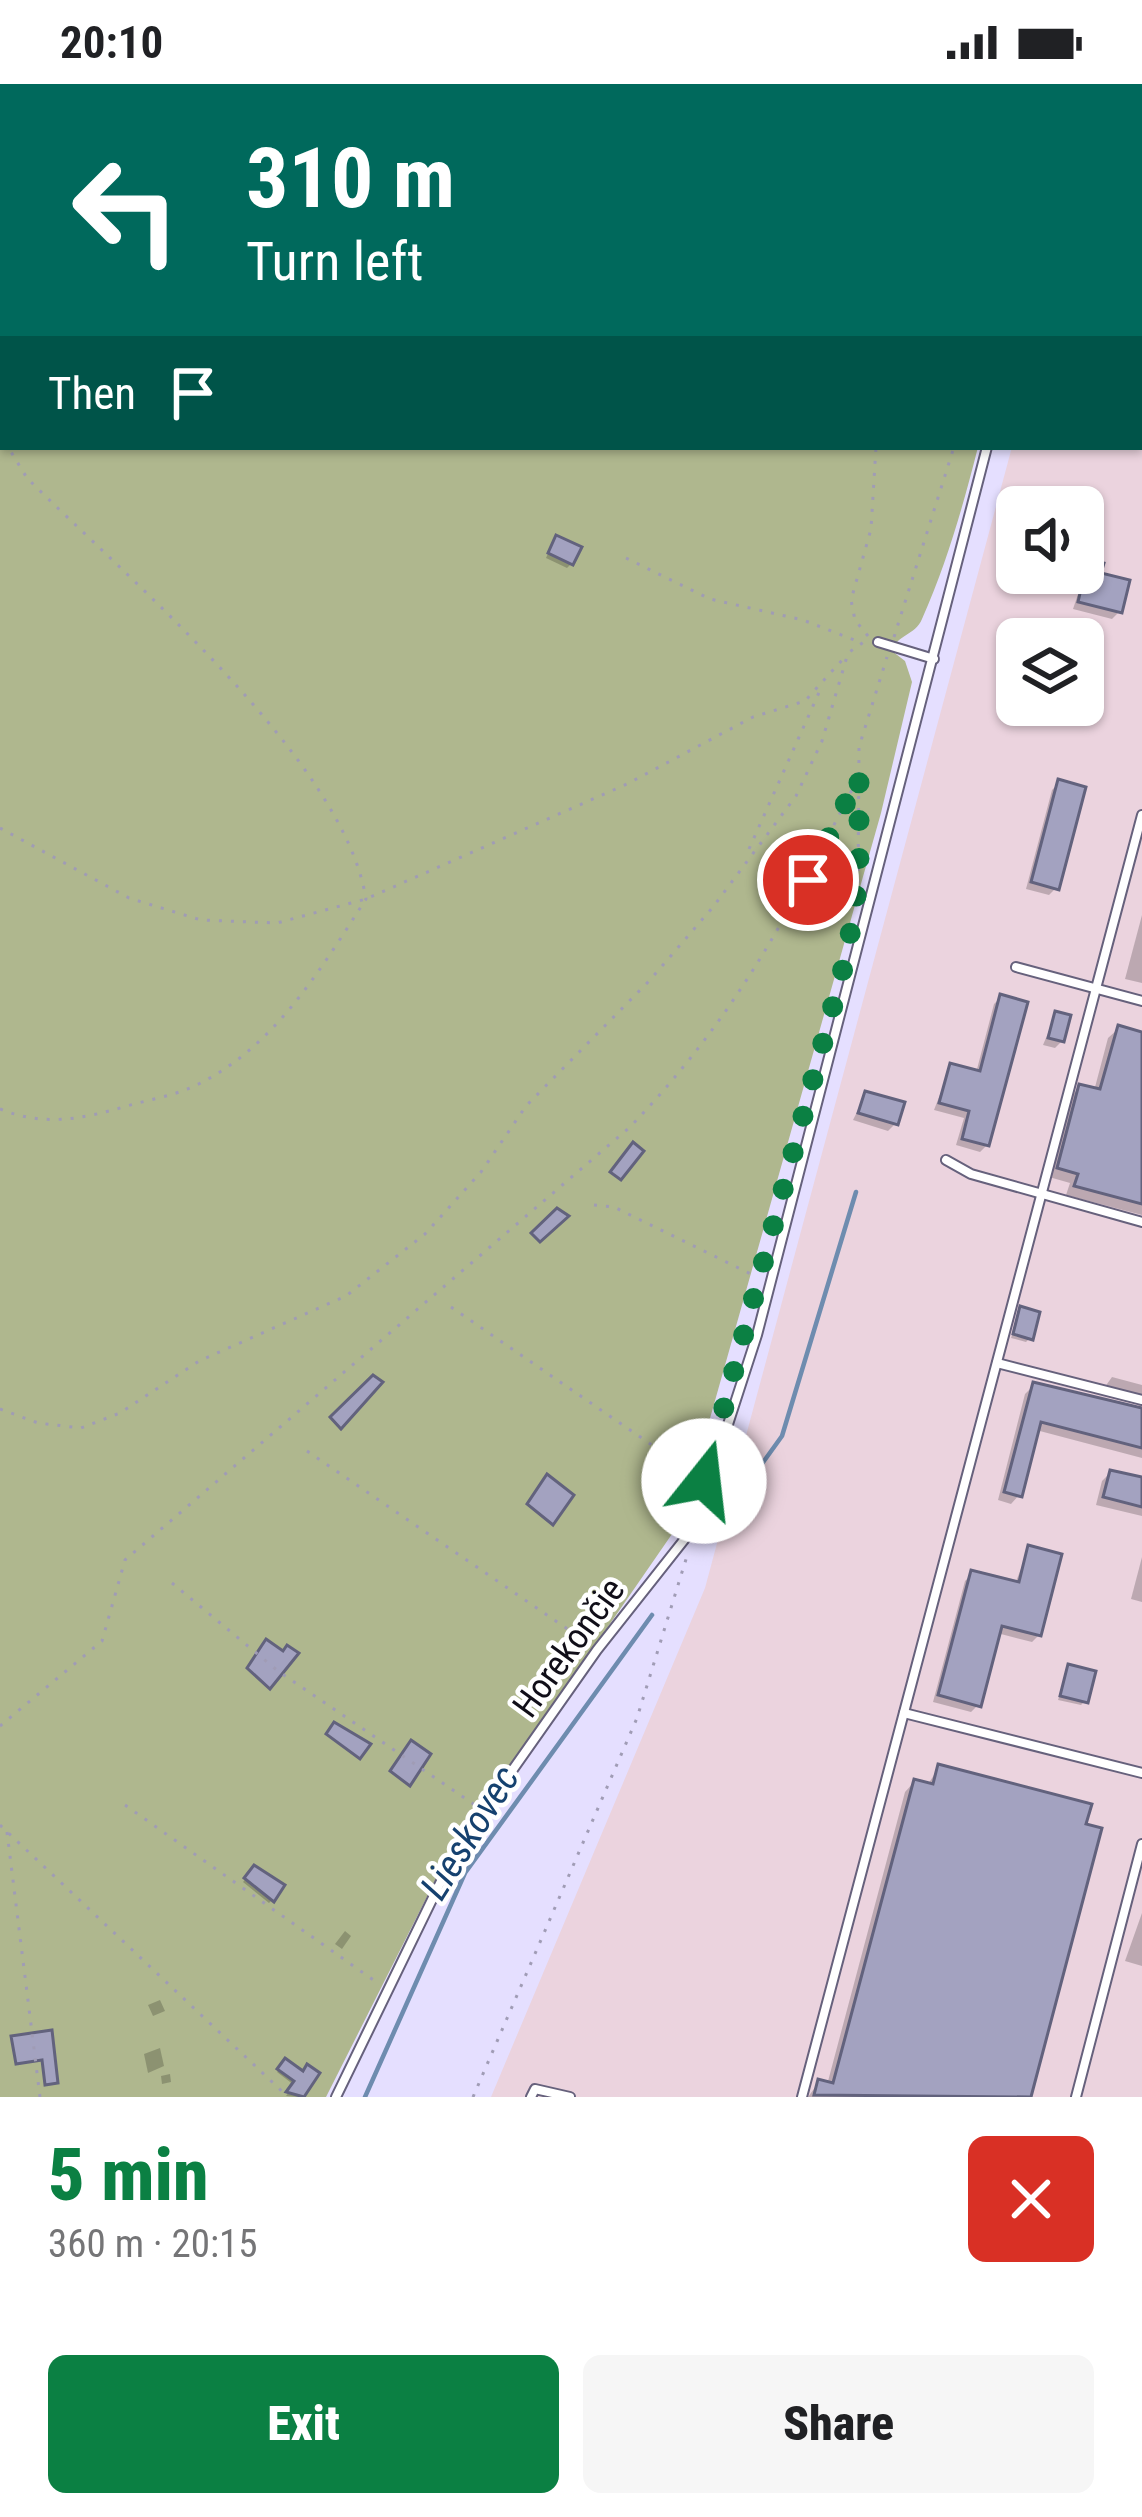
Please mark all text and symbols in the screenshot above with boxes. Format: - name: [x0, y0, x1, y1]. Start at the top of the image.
- text: 20:10: [60, 16, 163, 69]
- text: 310 m: [246, 129, 455, 228]
- icon: left: [48, 132, 204, 288]
- text: Turn left: [246, 230, 423, 293]
- icon: arrive: [160, 360, 226, 426]
- text: Then: [48, 367, 136, 420]
- map controls: [996, 486, 1104, 726]
- button: sound: [996, 486, 1104, 594]
- button: layers: [996, 618, 1104, 726]
- pin: [757, 829, 859, 931]
- icon: arrive: [775, 847, 841, 913]
- position arrow: [641, 1418, 767, 1544]
- street label: Horekončie: [504, 1570, 633, 1725]
- water label: Lieskovec: [411, 1757, 529, 1908]
- text: 5 min: [48, 2133, 209, 2218]
- button: close: [968, 2136, 1094, 2262]
- text: 360 m · 20:15: [48, 2221, 258, 2267]
- button: Exit: [48, 2355, 559, 2493]
- button: Share: [583, 2355, 1094, 2493]

